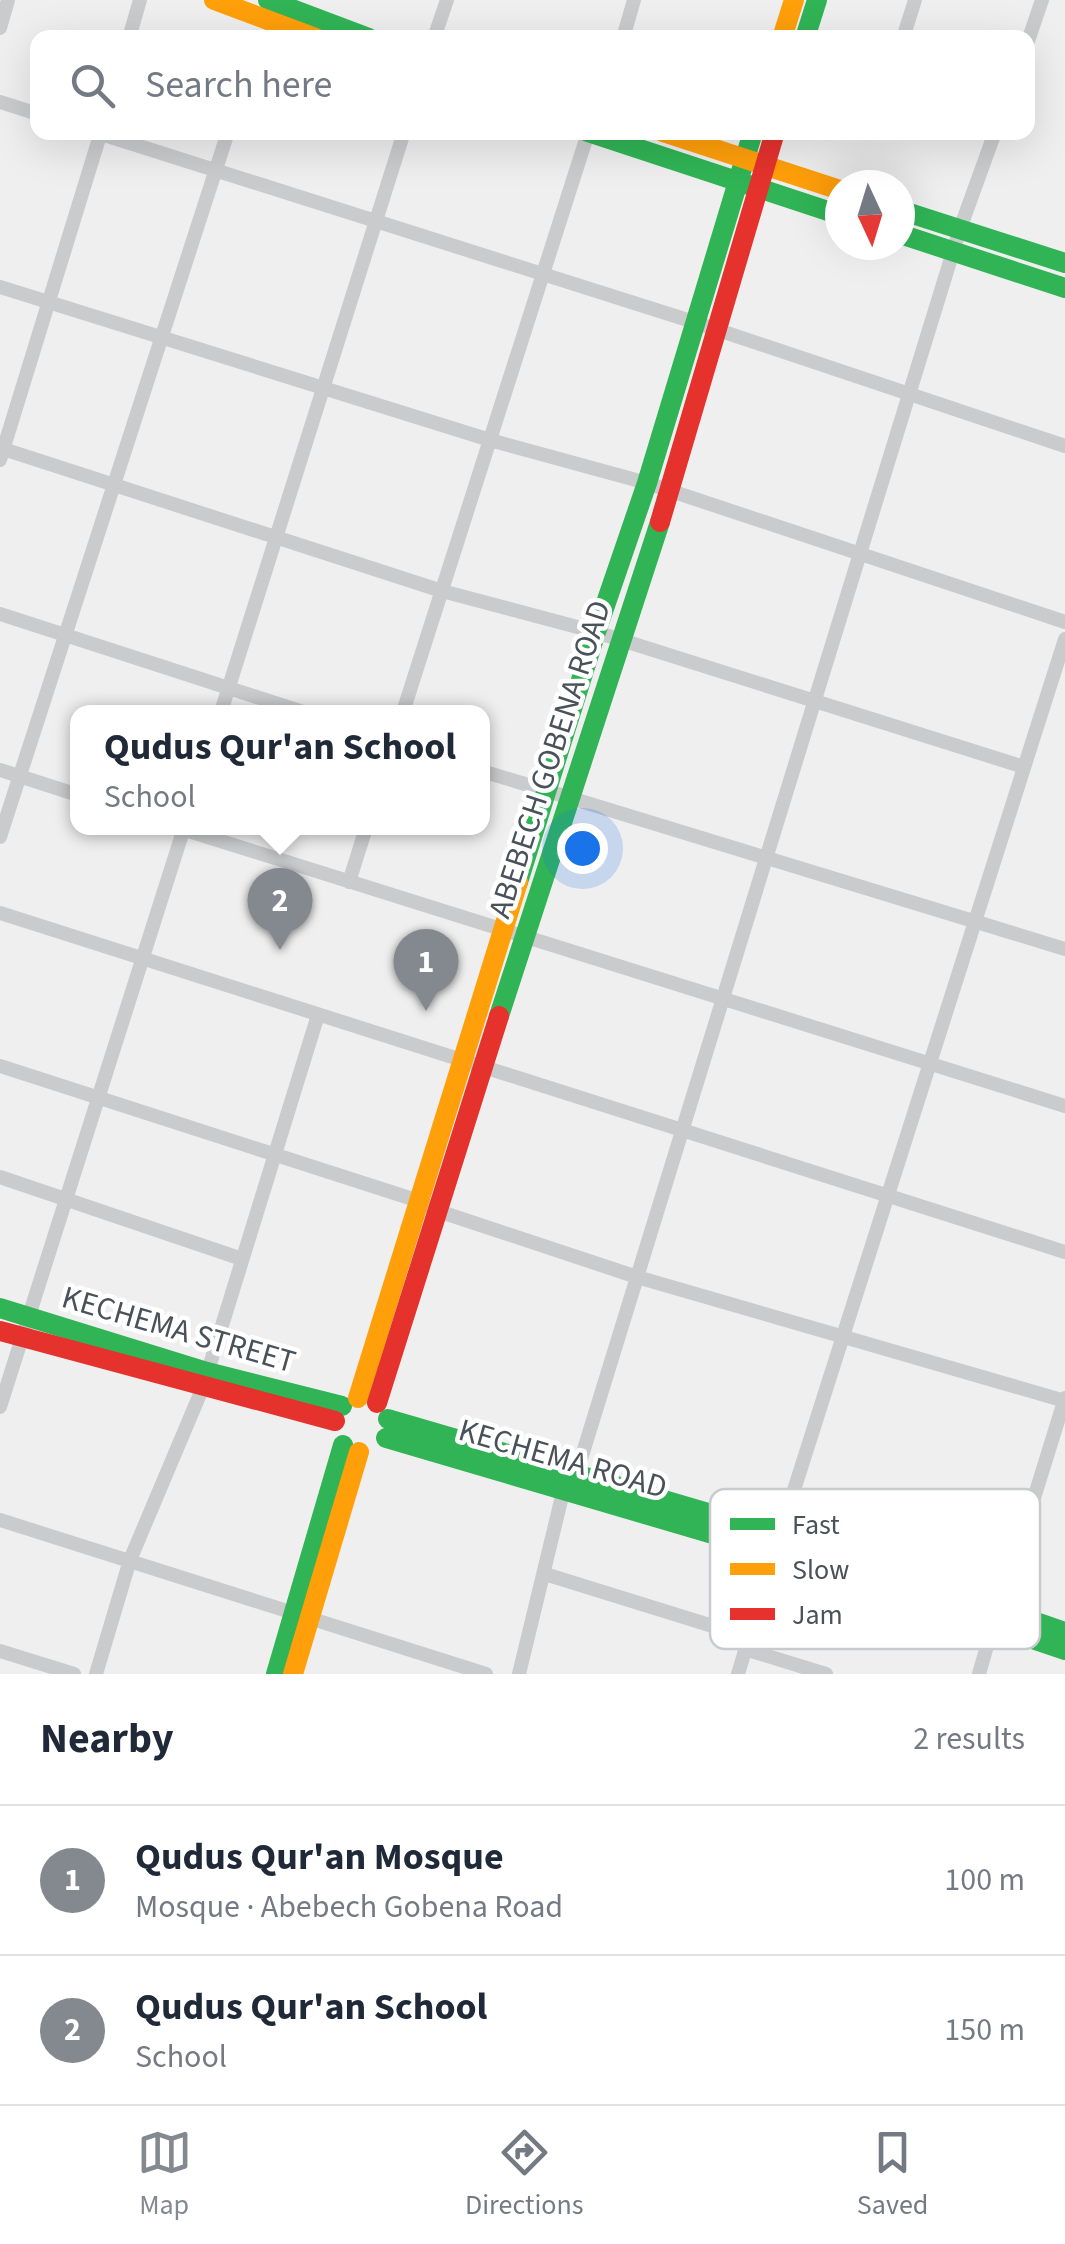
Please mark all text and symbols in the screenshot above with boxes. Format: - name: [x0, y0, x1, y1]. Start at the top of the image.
- search box: [30, 30, 1035, 140]
- icon: search: [65, 58, 120, 113]
- text: Search here: [145, 58, 332, 112]
- north arrow: [825, 170, 915, 260]
- street label: ABEBECH GOBENA ROAD: [477, 595, 623, 924]
- popup: [70, 705, 490, 835]
- text: Qudus Qur'an School: [104, 720, 456, 774]
- text: School: [104, 774, 196, 820]
- your location: [557, 823, 608, 874]
- pin: 2: [248, 868, 312, 950]
- pin: 1: [394, 928, 458, 1011]
- street label: KECHEMA STREET: [56, 1275, 301, 1385]
- street label: KECHEMA ROAD: [453, 1407, 672, 1511]
- legend: [710, 1489, 1040, 1649]
- text: Fast: [792, 1505, 840, 1545]
- text: Slow: [792, 1550, 849, 1590]
- text: Jam: [792, 1595, 843, 1635]
- text: Nearby: [40, 1709, 174, 1769]
- text: 2 results: [913, 1716, 1025, 1762]
- text: Qudus Qur'an Mosque: [135, 1830, 504, 1884]
- text: 1: [64, 1857, 81, 1903]
- text: 100 m: [944, 1857, 1025, 1903]
- text: Mosque · Abebech Gobena Road: [135, 1884, 563, 1930]
- text: Qudus Qur'an School: [135, 1980, 488, 2034]
- text: 2: [64, 2007, 81, 2053]
- text: 150 m: [944, 2007, 1025, 2053]
- text: School: [135, 2034, 227, 2080]
- tab: Map: [137, 2125, 192, 2225]
- tab: Directions: [465, 2125, 584, 2225]
- tab: Saved: [857, 2125, 928, 2225]

